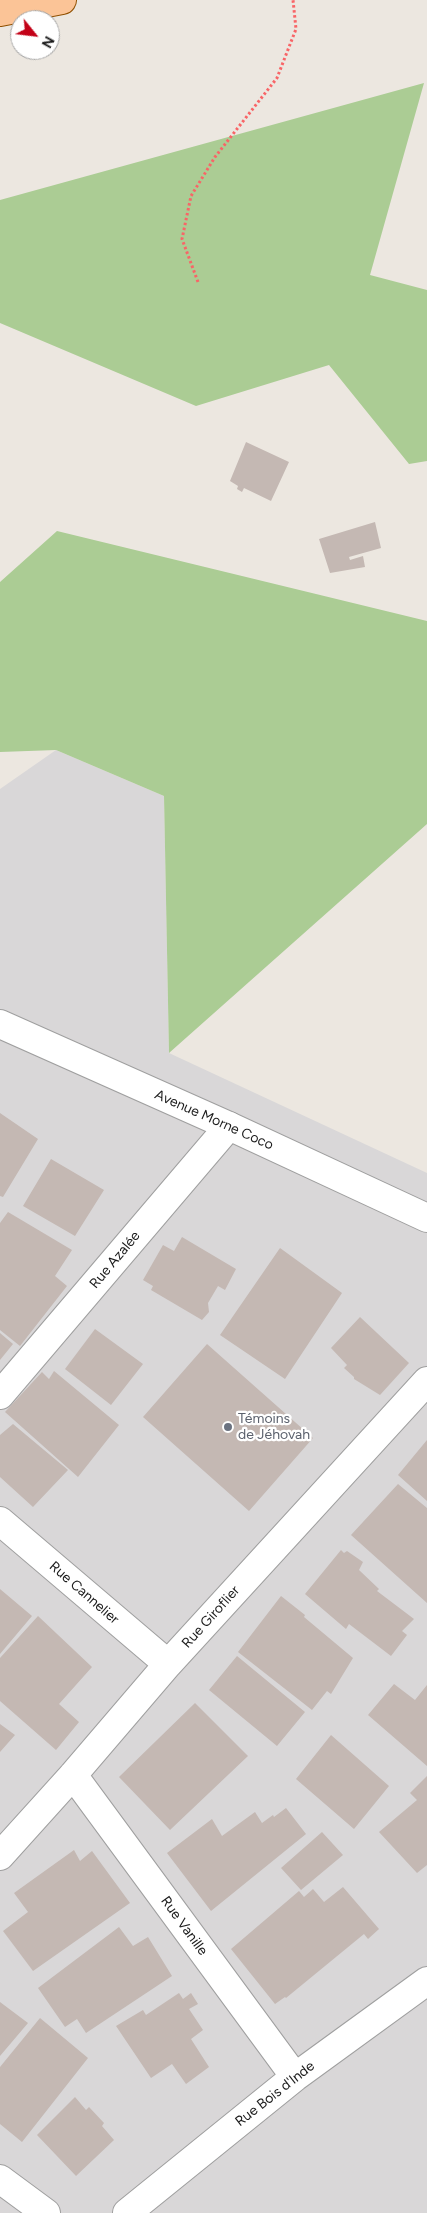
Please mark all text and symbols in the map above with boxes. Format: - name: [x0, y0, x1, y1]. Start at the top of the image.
- north arrow: [10, 10, 60, 60]
- text: N: [38, 33, 58, 51]
- street label: Avenue Morne Coco: [152, 1086, 276, 1154]
- street label: Rue Azalée: [86, 1228, 144, 1292]
- place label: Témoins de Jéhovah: [238, 1411, 310, 1444]
- marker: Témoins de Jéhovah: [222, 1421, 234, 1433]
- street label: Rue Cannelier: [46, 1558, 122, 1628]
- street label: Rue Giroflier: [179, 1582, 243, 1652]
- street label: Rue Vanille: [157, 1893, 211, 1959]
- street label: Rue Bois d'Inde: [232, 2058, 318, 2130]

